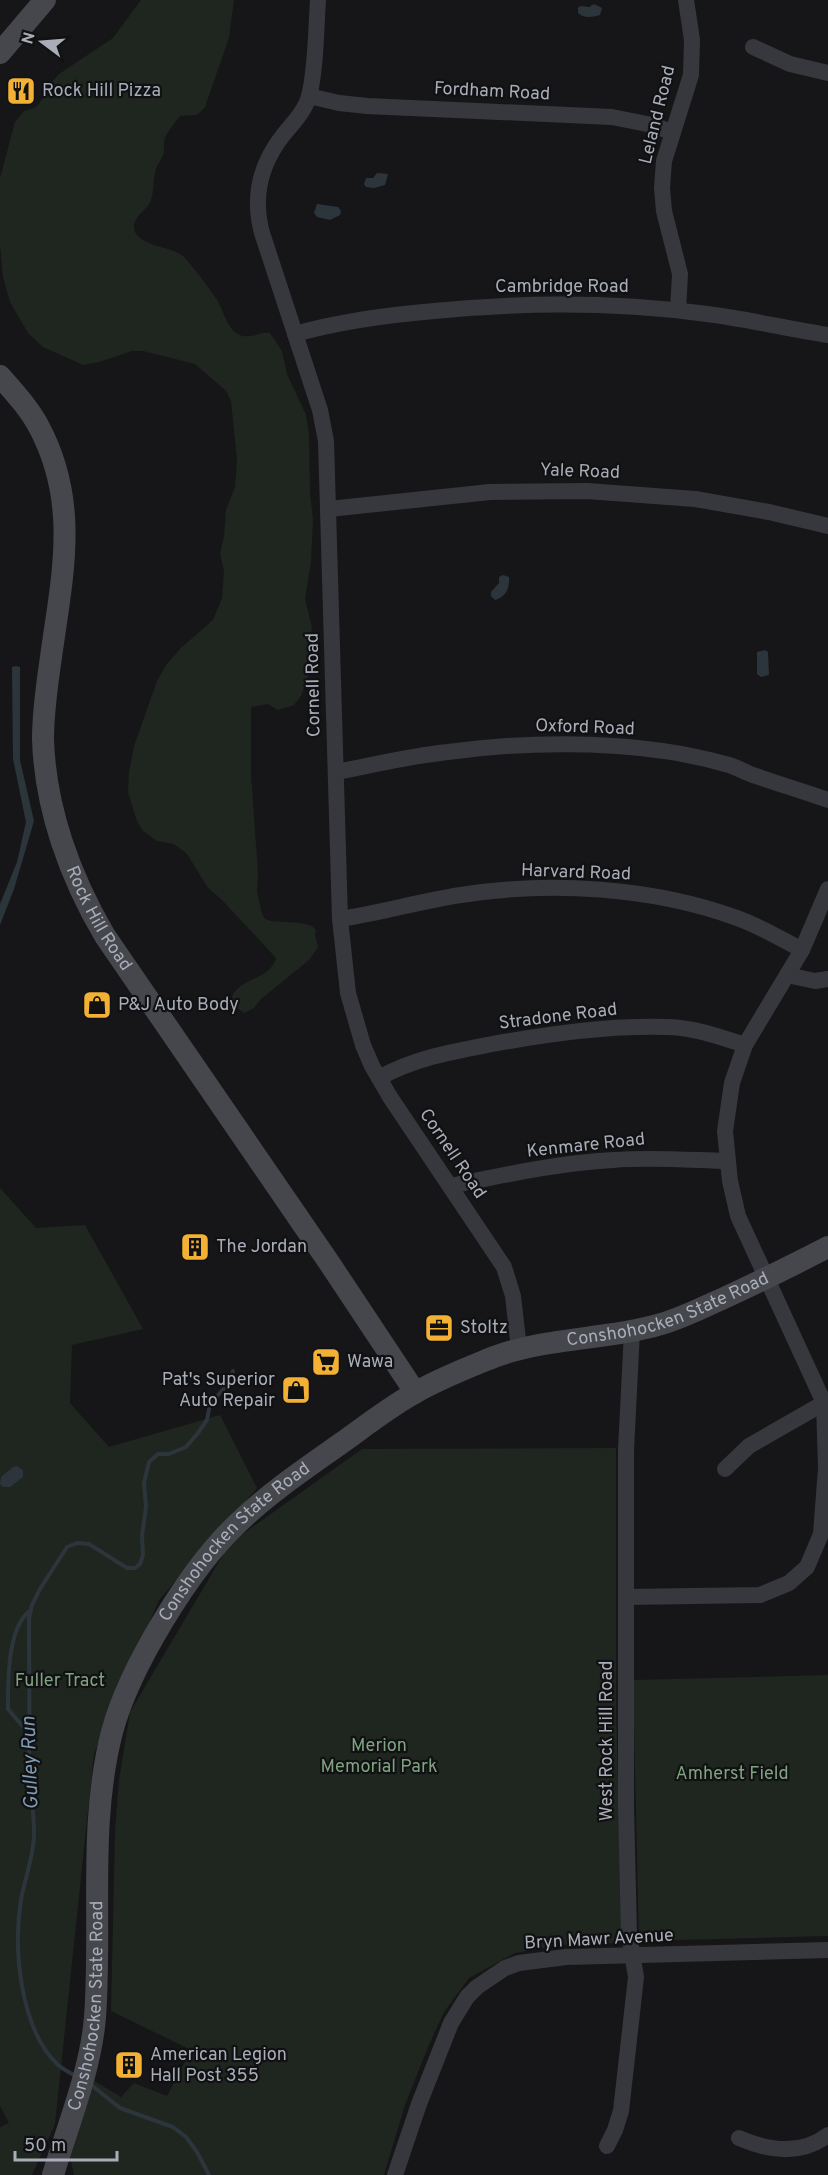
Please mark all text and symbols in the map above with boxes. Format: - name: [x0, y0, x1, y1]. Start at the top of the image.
- north arrow: [12, 12, 72, 72]
- text: N: [18, 30, 41, 47]
- street label: Leland Road: [635, 63, 681, 167]
- restaurant icon: Rock Hill Pizza: [5, 75, 37, 107]
- street label: Fordham Road: [433, 77, 551, 107]
- place label: Rock Hill Pizza: [42, 80, 161, 103]
- street label: Cambridge Road: [495, 276, 629, 299]
- street label: Yale Road: [540, 459, 620, 485]
- street label: Cornell Road: [302, 633, 326, 737]
- street label: Oxford Road: [535, 715, 635, 741]
- street label: Harvard Road: [521, 860, 631, 886]
- street label: Rock Hill Road: [60, 863, 137, 976]
- shop icon: P&J Auto Body: [81, 989, 113, 1021]
- place label: P&J Auto Body: [118, 994, 239, 1017]
- street label: Stradone Road: [497, 998, 619, 1036]
- street label: Cornell Road: [413, 1104, 491, 1204]
- street label: Kenmare Road: [526, 1128, 646, 1164]
- building icon: The Jordan: [179, 1231, 211, 1263]
- place label: The Jordan: [216, 1236, 307, 1259]
- street label: Conshohocken State Road: [565, 1267, 773, 1352]
- office icon: Stoltz: [423, 1312, 455, 1344]
- place label: Stoltz: [460, 1317, 508, 1340]
- supermarket icon: Wawa: [310, 1346, 342, 1378]
- place label: Wawa: [347, 1351, 393, 1374]
- place label: Pat's Superior Auto Repair: [162, 1369, 275, 1413]
- shop icon: Pat's Superior Auto Repair: [280, 1374, 312, 1406]
- street label: Conshohocken State Road: [154, 1457, 315, 1626]
- street label: West Rock Hill Road: [596, 1661, 619, 1821]
- park label: Fuller Tract: [15, 1670, 105, 1693]
- water label: Gulley Run: [16, 1716, 46, 1810]
- park label: Merion Memorial Park: [321, 1735, 437, 1779]
- park label: Amherst Field: [675, 1763, 789, 1786]
- street label: Conshohocken State Road: [63, 1901, 109, 2114]
- street label: Bryn Mawr Avenue: [524, 1925, 674, 1955]
- place label: American Legion Hall Post 355: [150, 2044, 287, 2088]
- building icon: American Legion Hall Post 355: [113, 2049, 145, 2081]
- scale bar: [15, 2124, 117, 2162]
- text: 50 m: [24, 2135, 66, 2158]

